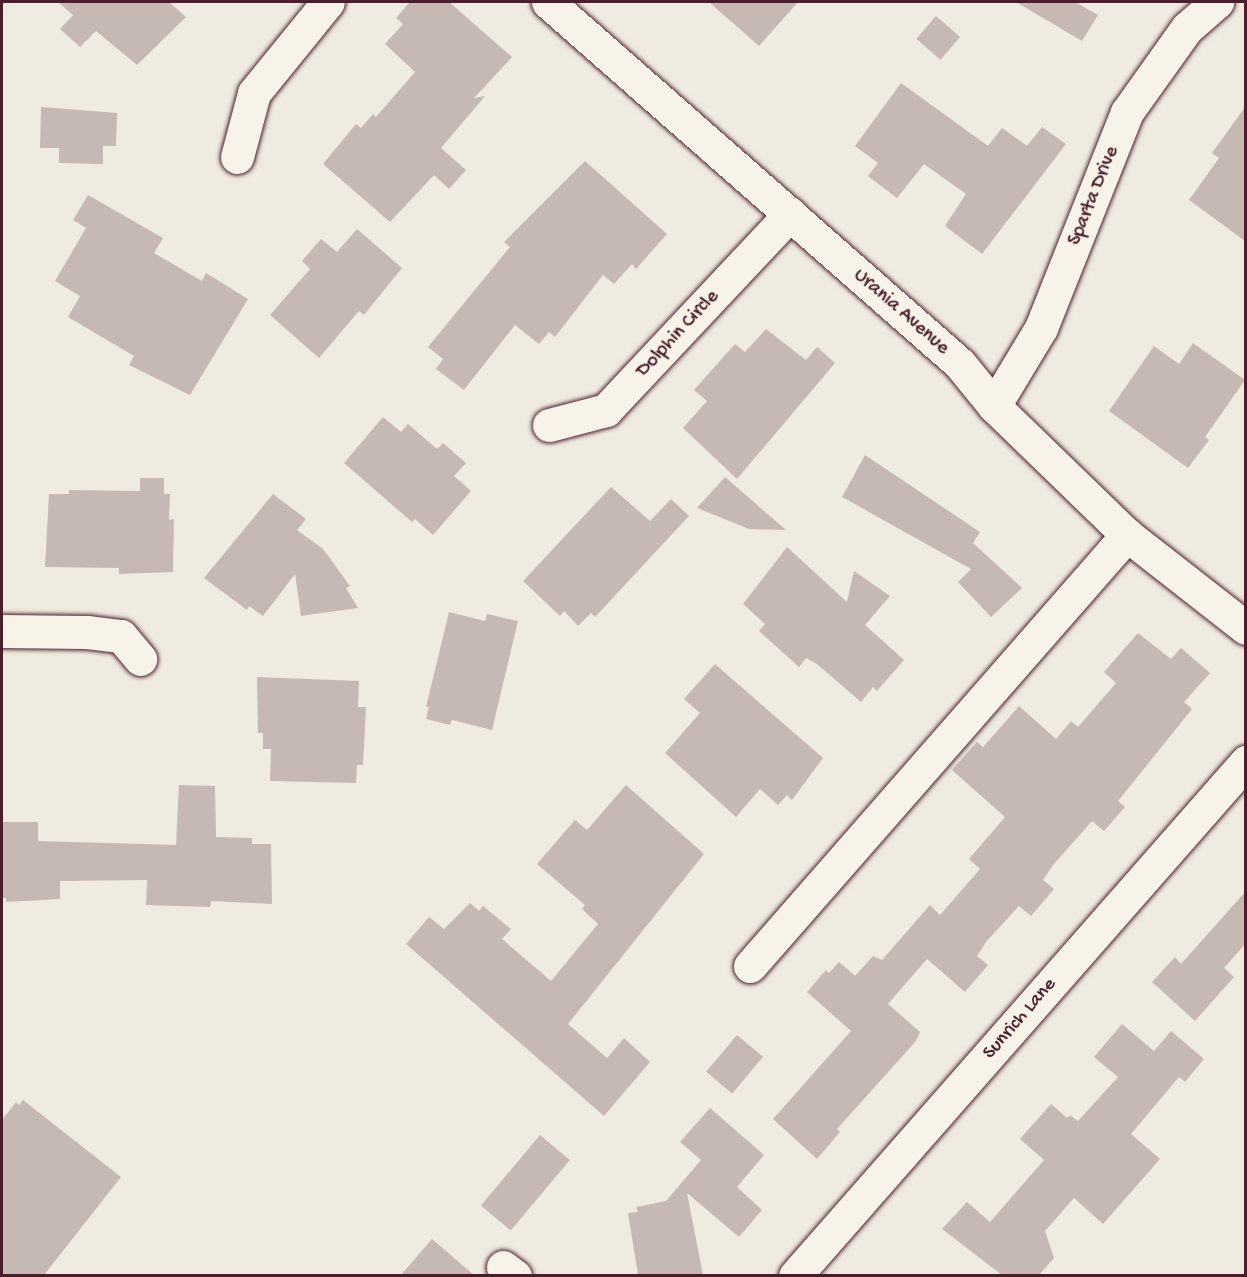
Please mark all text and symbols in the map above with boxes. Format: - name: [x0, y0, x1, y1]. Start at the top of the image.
- street label: Sparta Drive: [1063, 143, 1125, 249]
- street label: Urania Avenue: [848, 264, 954, 360]
- street label: Dolphin Circle: [631, 285, 725, 383]
- street label: Sunrich Lane: [978, 973, 1062, 1065]

